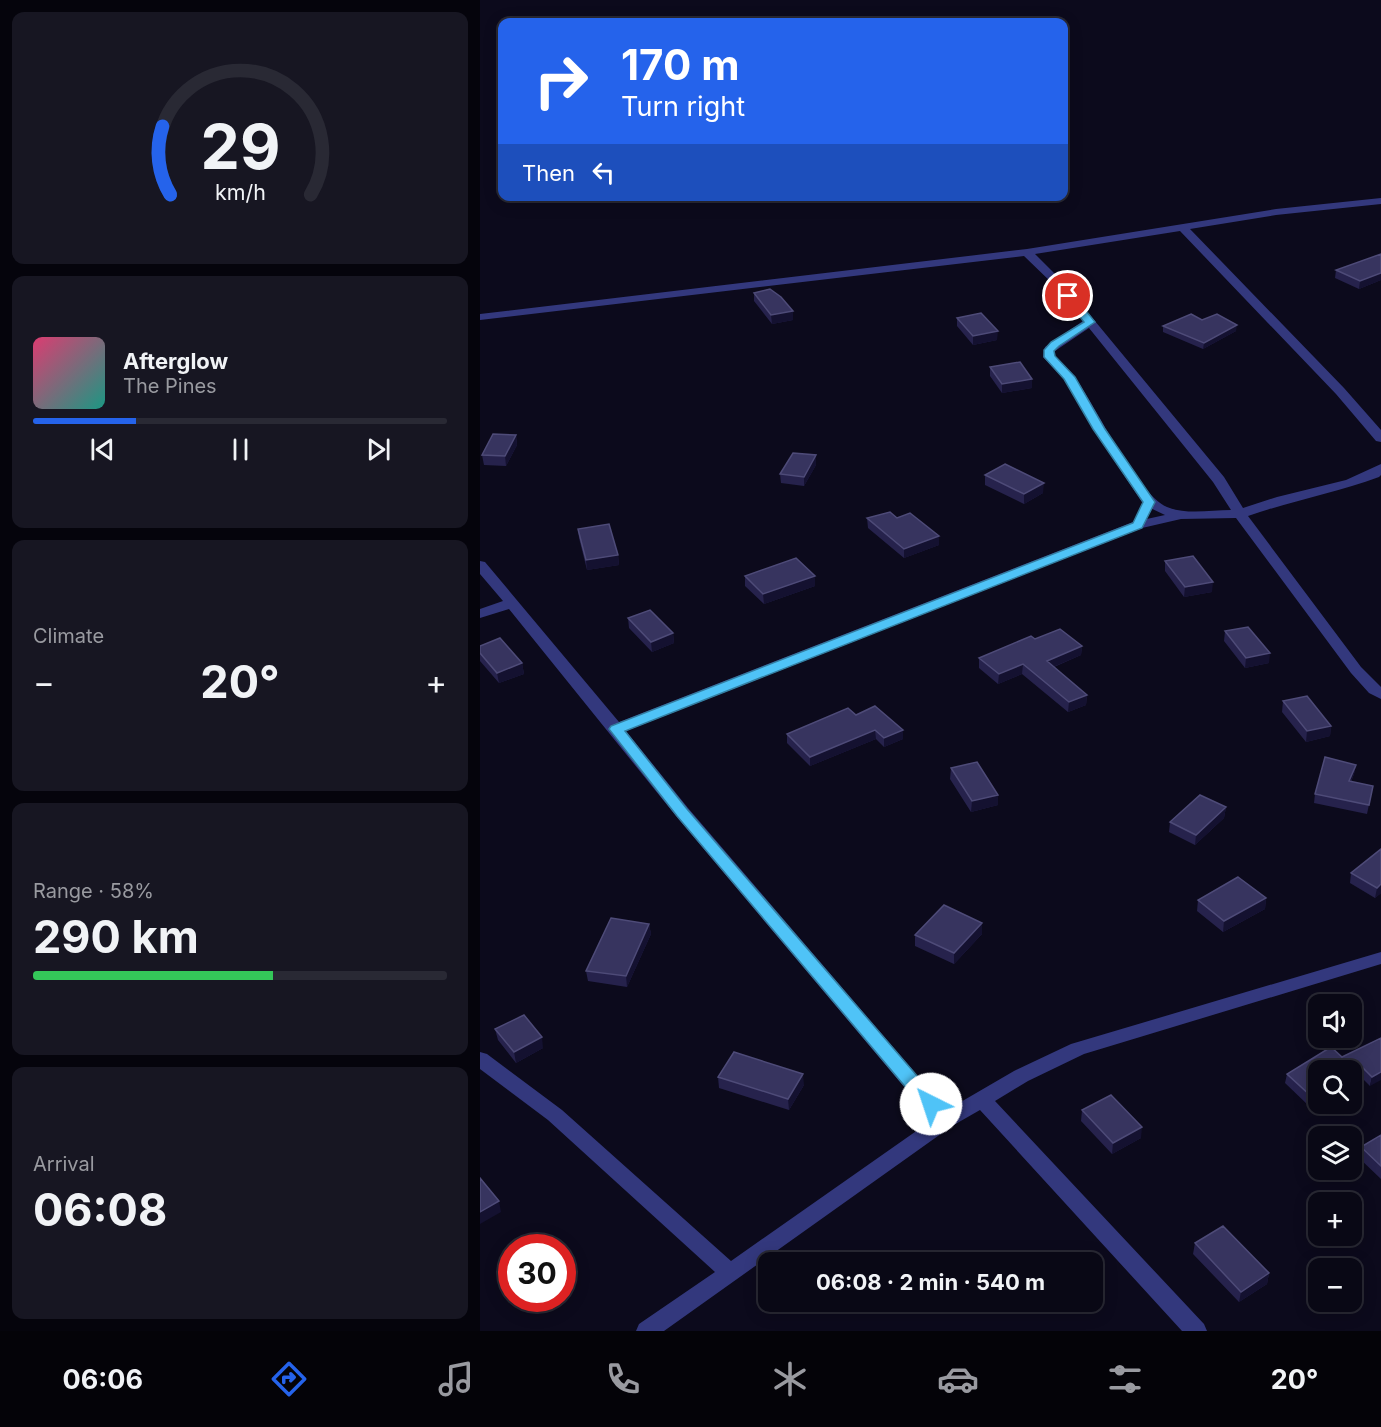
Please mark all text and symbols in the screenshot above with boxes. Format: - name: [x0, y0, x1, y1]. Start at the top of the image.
- text: 170 m: [621, 39, 739, 90]
- icon: right: [522, 42, 600, 120]
- text: Turn right: [621, 90, 745, 123]
- text: 29: [200, 109, 280, 184]
- icon: left: [587, 156, 620, 189]
- text: Then: [522, 160, 575, 186]
- text: km/h: [215, 179, 265, 205]
- pin: [1042, 270, 1093, 321]
- icon: arrive: [1051, 279, 1084, 312]
- text: Afterglow: [123, 348, 228, 374]
- text: The Pines: [123, 374, 217, 398]
- icon: previous: [86, 433, 119, 466]
- icon: pause: [224, 433, 257, 466]
- icon: next: [362, 433, 395, 466]
- text: Climate: [33, 624, 104, 648]
- text: 20°: [200, 654, 280, 709]
- text: −: [33, 662, 55, 702]
- text: +: [425, 662, 447, 702]
- text: Range · 58%: [33, 879, 154, 903]
- text: 290 km: [33, 909, 199, 964]
- map controls: [1308, 994, 1362, 1312]
- button: sound: [1308, 994, 1362, 1048]
- button: search: [1308, 1060, 1362, 1114]
- position arrow: [899, 1072, 963, 1136]
- button: layers: [1308, 1126, 1362, 1180]
- text: Arrival: [33, 1152, 95, 1176]
- text: 06:08: [33, 1182, 167, 1237]
- button: +: [1308, 1192, 1362, 1246]
- speed limit sign: 30: [498, 1234, 576, 1312]
- button: −: [1308, 1258, 1362, 1312]
- text: 06:08 · 2 min · 540 m: [816, 1269, 1045, 1295]
- icon: directions: [268, 1358, 310, 1400]
- icon: music: [435, 1358, 477, 1400]
- icon: phone: [602, 1358, 644, 1400]
- icon: climate: [769, 1358, 811, 1400]
- icon: car: [937, 1358, 979, 1400]
- icon: filters: [1104, 1358, 1146, 1400]
- text: 06:06: [63, 1363, 143, 1396]
- text: 20°: [1271, 1363, 1318, 1396]

